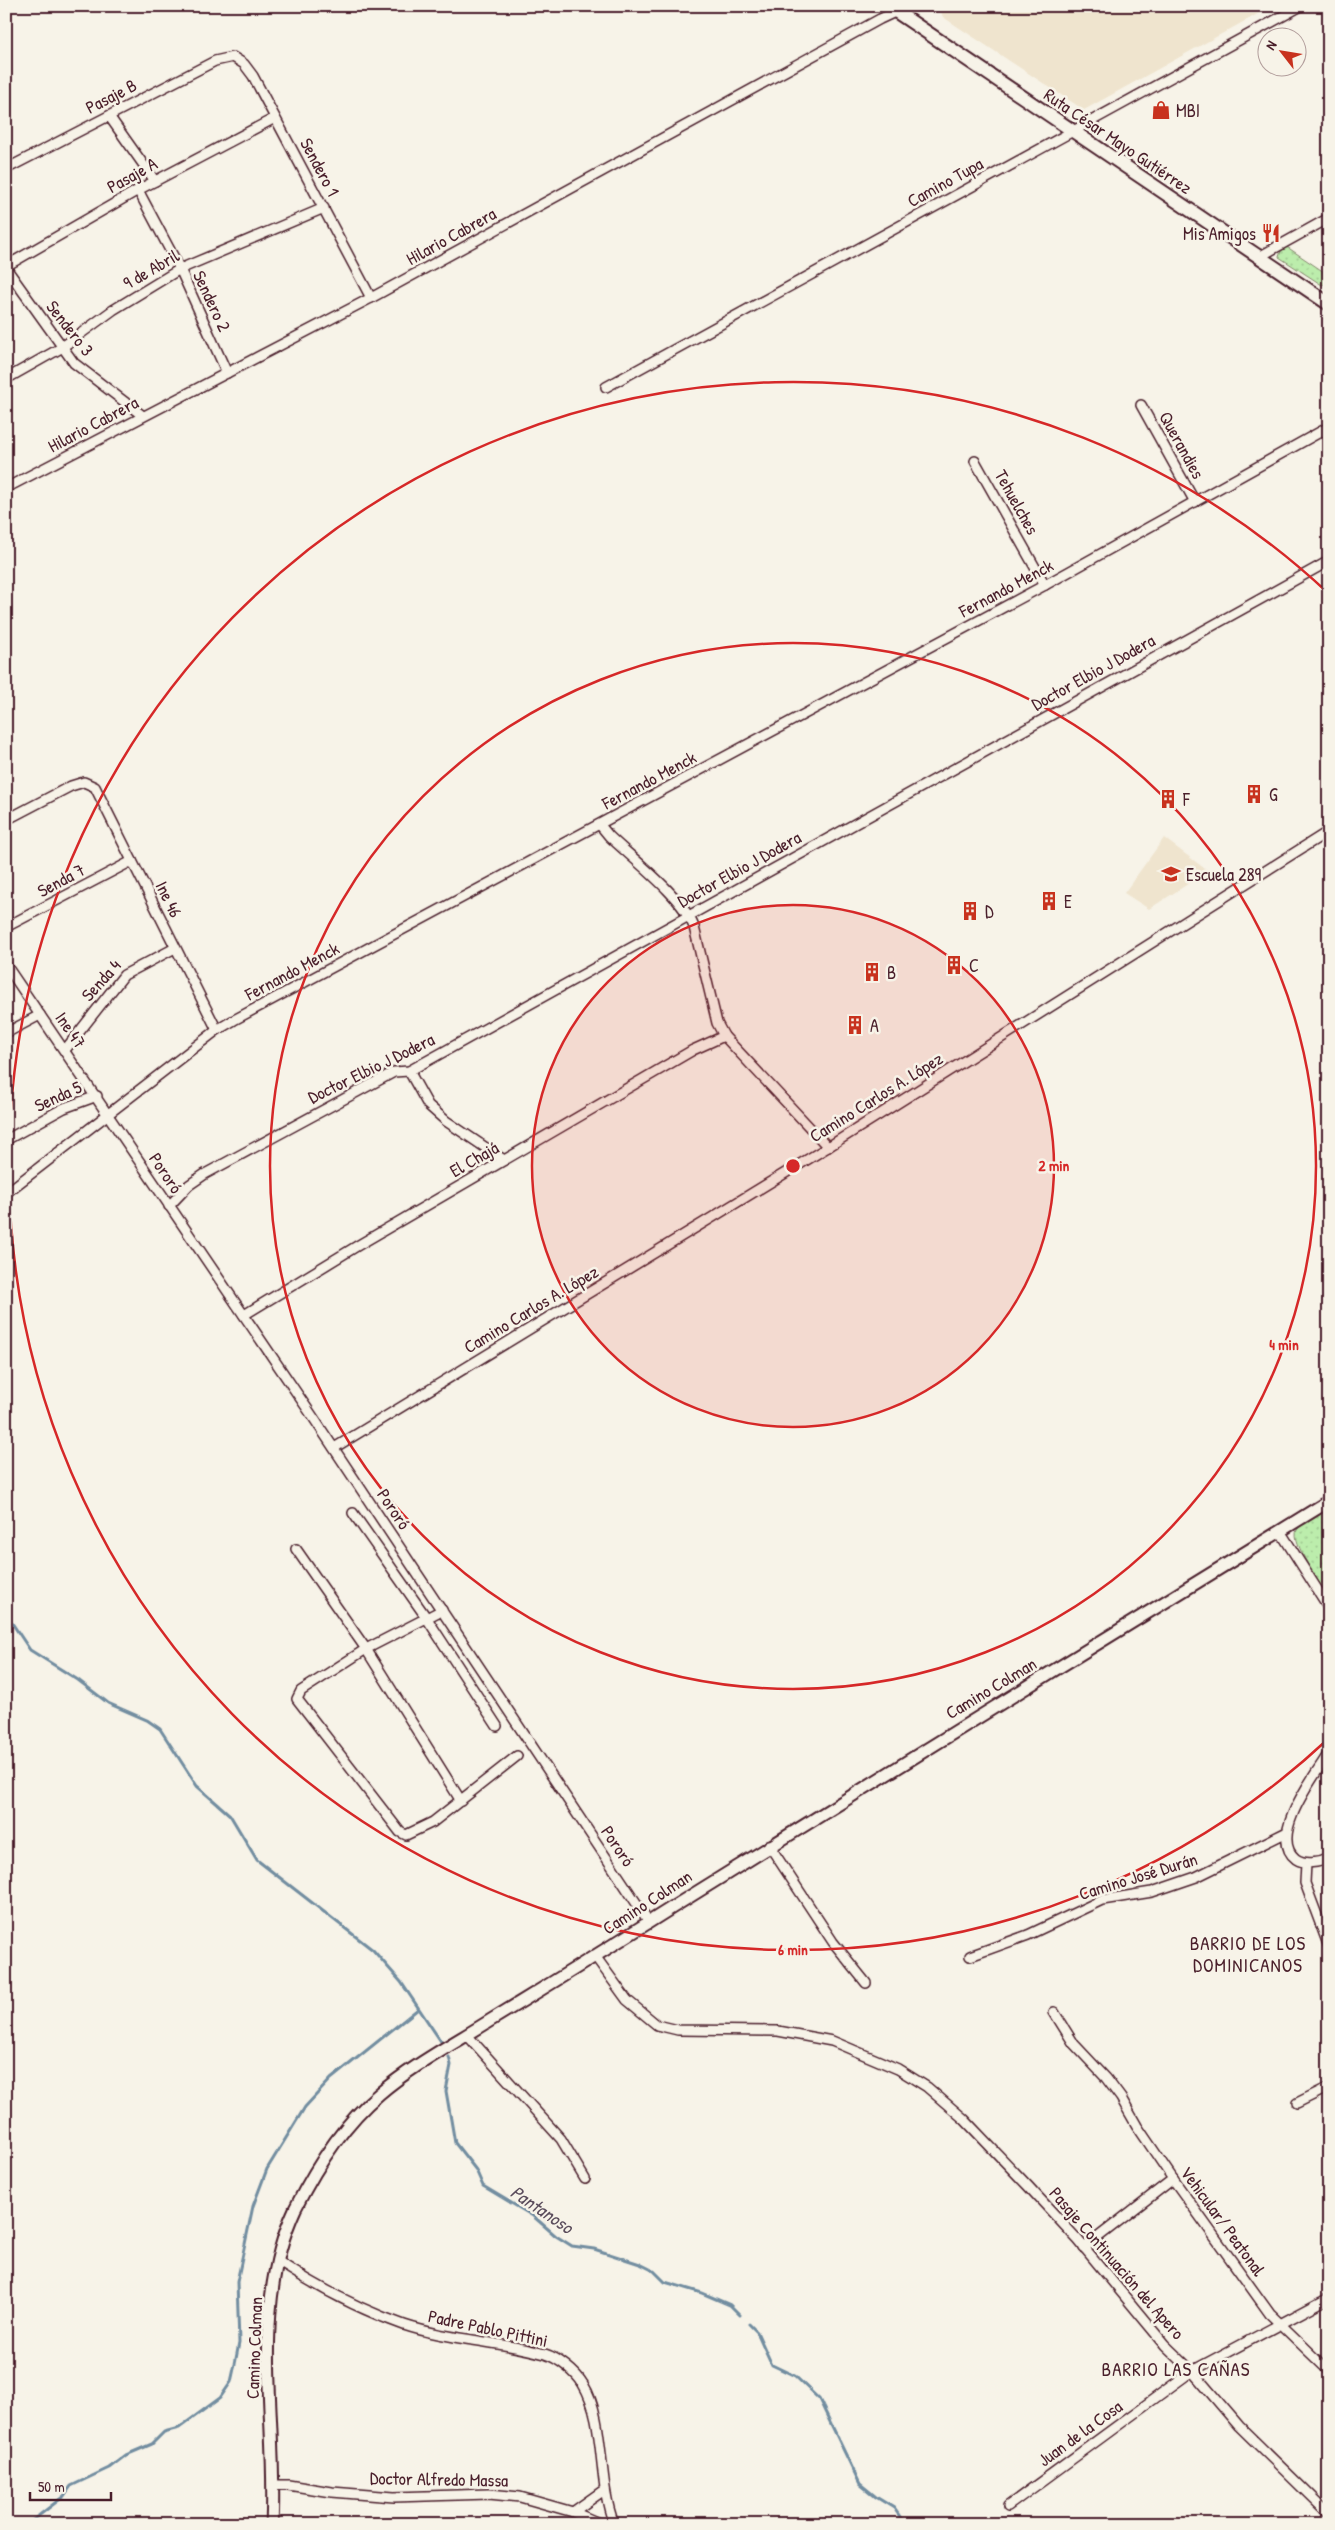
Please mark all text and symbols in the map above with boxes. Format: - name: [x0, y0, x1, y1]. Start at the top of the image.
- north arrow: [1258, 28, 1308, 78]
- text: N: [1260, 36, 1281, 53]
- street label: Pasaje B: [81, 73, 141, 119]
- street label: Ruta César Mayo Gutiérrez: [1039, 82, 1197, 200]
- place label: MBI: [1176, 98, 1200, 123]
- shop icon: MBI: [1150, 99, 1172, 121]
- street label: Sendero 1: [294, 133, 346, 201]
- street label: Pasaje A: [102, 151, 162, 199]
- street label: Camino Tupa: [903, 151, 987, 213]
- street label: Hilario Cabrera: [402, 201, 500, 271]
- place label: Mis Amigos: [1183, 221, 1256, 246]
- restaurant icon: Mis Amigos: [1260, 222, 1282, 244]
- street label: 9 de Abril: [118, 243, 184, 295]
- street label: Sendero 2: [187, 266, 237, 336]
- street label: Sendero 3: [40, 295, 100, 361]
- street label: Hilario Cabrera: [43, 390, 143, 458]
- street label: Querandies: [1153, 407, 1211, 483]
- street label: Tehuelches: [989, 465, 1045, 539]
- street label: Fernando Menck: [954, 553, 1058, 624]
- street label: Doctor Elbio J Dodera: [1027, 628, 1159, 716]
- street label: Fernando Menck: [597, 745, 701, 816]
- place label: G: [1269, 782, 1278, 807]
- building icon: G: [1243, 783, 1265, 805]
- place label: F: [1182, 787, 1191, 812]
- building icon: F: [1157, 788, 1179, 810]
- street label: Doctor Elbio J Dodera: [673, 825, 805, 913]
- street label: Senda 7: [33, 857, 89, 903]
- place label: Escuela 289: [1186, 862, 1261, 887]
- school or university icon: Escuela 289: [1160, 863, 1182, 885]
- street label: Ine 46: [150, 877, 188, 921]
- place label: E: [1064, 889, 1072, 914]
- building icon: E: [1038, 890, 1060, 912]
- place label: D: [985, 899, 994, 924]
- building icon: D: [959, 900, 981, 922]
- street label: Fernando Menck: [240, 936, 344, 1007]
- street label: Senda 4: [75, 953, 127, 1006]
- place label: C: [969, 953, 979, 978]
- building icon: C: [943, 954, 965, 976]
- place label: B: [887, 960, 896, 985]
- building icon: B: [861, 961, 883, 983]
- street label: Ine 47: [49, 1007, 93, 1053]
- place label: A: [870, 1013, 879, 1038]
- building icon: A: [844, 1014, 866, 1036]
- street label: Doctor Elbio J Dodera: [304, 1027, 438, 1109]
- street label: Camino Carlos A. López: [805, 1046, 948, 1148]
- street label: Senda 5: [30, 1074, 86, 1118]
- street label: El Chajá: [445, 1135, 503, 1183]
- street label: Pororó: [143, 1148, 189, 1198]
- text: 2 min: [1039, 1155, 1070, 1176]
- centre of rings: [784, 1157, 802, 1175]
- street label: Camino Carlos A. López: [459, 1259, 603, 1359]
- text: 4 min: [1269, 1334, 1299, 1355]
- street label: Pororó: [371, 1484, 417, 1534]
- street label: Camino Colman: [941, 1651, 1041, 1725]
- street label: Pororó: [595, 1821, 641, 1871]
- street label: Camino José Durán: [1076, 1846, 1200, 1906]
- street label: Camino Colman: [597, 1864, 697, 1940]
- district label: BARRIO DE LOS DOMINICANOS: [1190, 1930, 1306, 1978]
- text: 6 min: [778, 1939, 808, 1960]
- street label: Vehicular/ Peatonal: [1175, 2161, 1271, 2281]
- water label: Pantanoso: [506, 2179, 580, 2240]
- street label: Pasaje Continuación del Apero: [1044, 2181, 1190, 2345]
- street label: Camino Colman: [240, 2297, 268, 2399]
- street label: Padre Pablo Pittini: [426, 2303, 550, 2353]
- district label: BARRIO LAS CAÑAS: [1102, 2356, 1250, 2382]
- street label: Juan de la Cosa: [1033, 2394, 1127, 2472]
- street label: Doctor Alfredo Massa: [370, 2465, 508, 2493]
- scale bar: [30, 2470, 111, 2502]
- text: 50 m: [38, 2476, 65, 2497]

